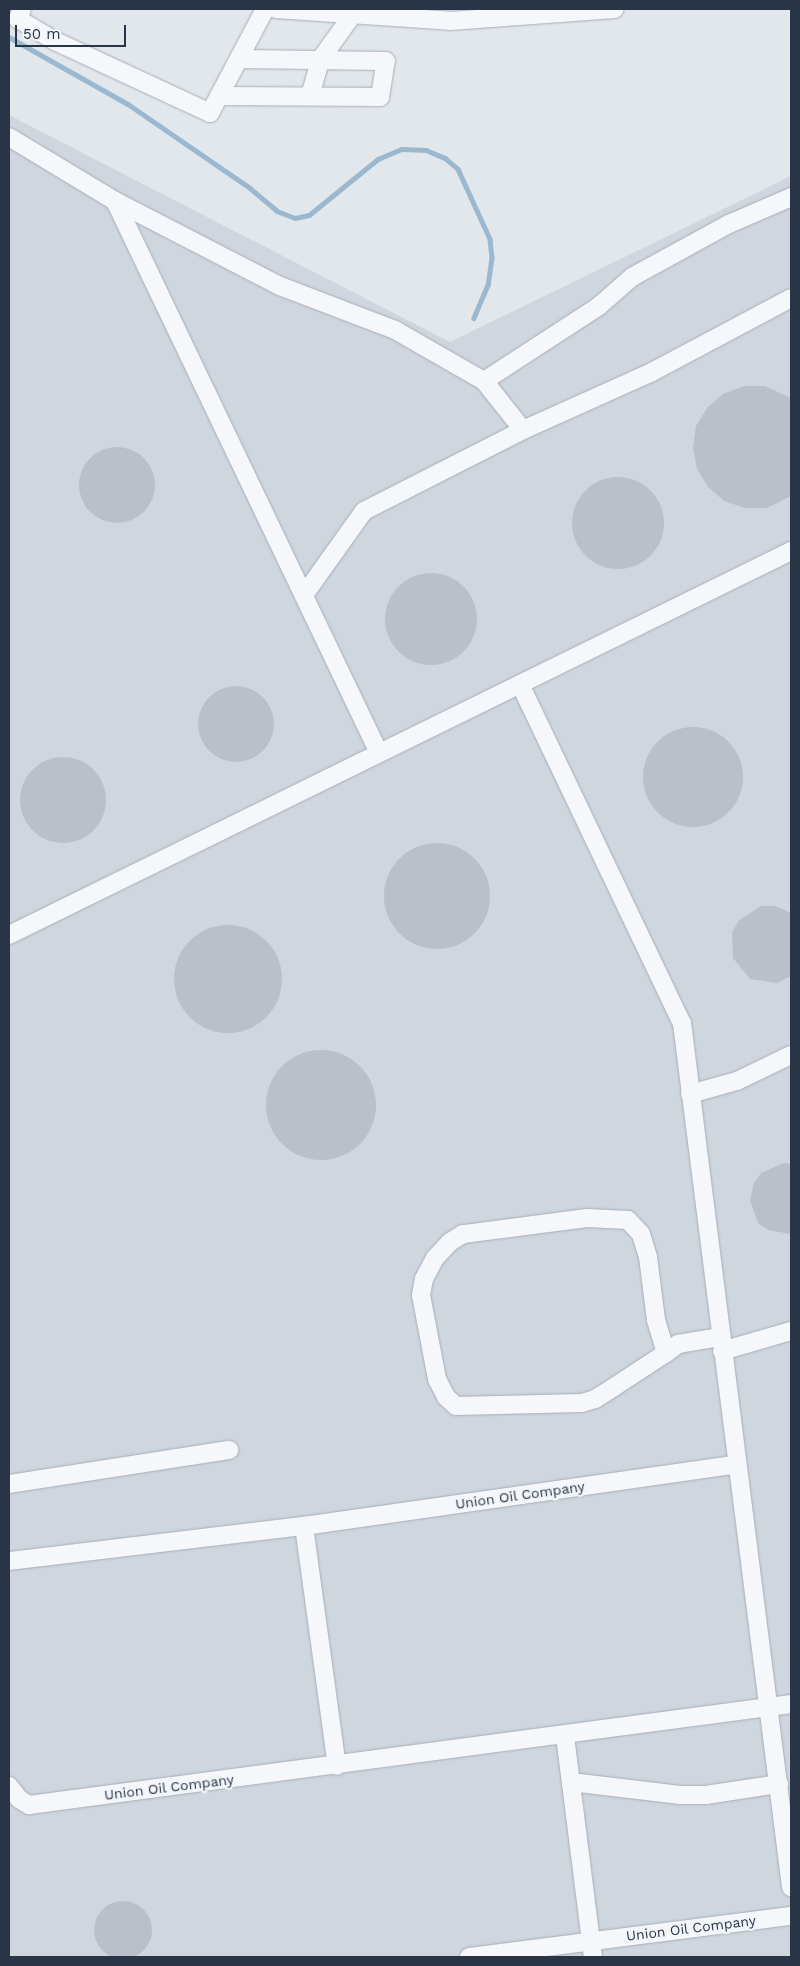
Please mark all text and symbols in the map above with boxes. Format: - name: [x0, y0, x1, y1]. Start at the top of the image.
- scale bar: [18, 15, 129, 47]
- text: 50 m: [23, 25, 60, 43]
- street label: Union Oil Company: [454, 1478, 586, 1512]
- street label: Union Oil Company: [103, 1771, 235, 1803]
- street label: Union Oil Company: [625, 1912, 757, 1944]

